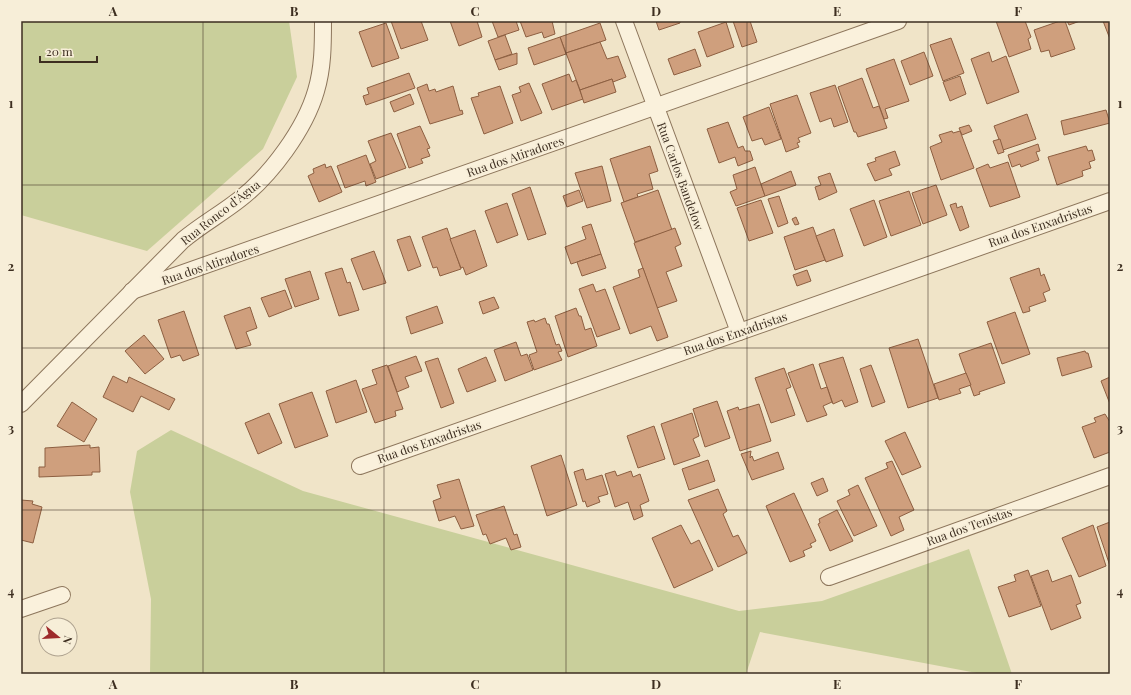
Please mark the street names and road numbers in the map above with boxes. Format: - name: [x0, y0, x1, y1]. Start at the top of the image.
- street label: Rua Carlos Bandelow: [654, 120, 708, 233]
- street label: Rua dos Atiradores: [464, 132, 566, 180]
- street label: Rua Ronco d’Água: [177, 176, 263, 248]
- street label: Rua dos Enxadristas: [986, 200, 1094, 250]
- street label: Rua dos Atiradores: [159, 240, 261, 288]
- street label: Rua dos Enxadristas: [681, 308, 789, 358]
- street label: Rua dos Enxadristas: [375, 416, 483, 466]
- street label: Rua dos Tenistas: [924, 503, 1014, 549]

